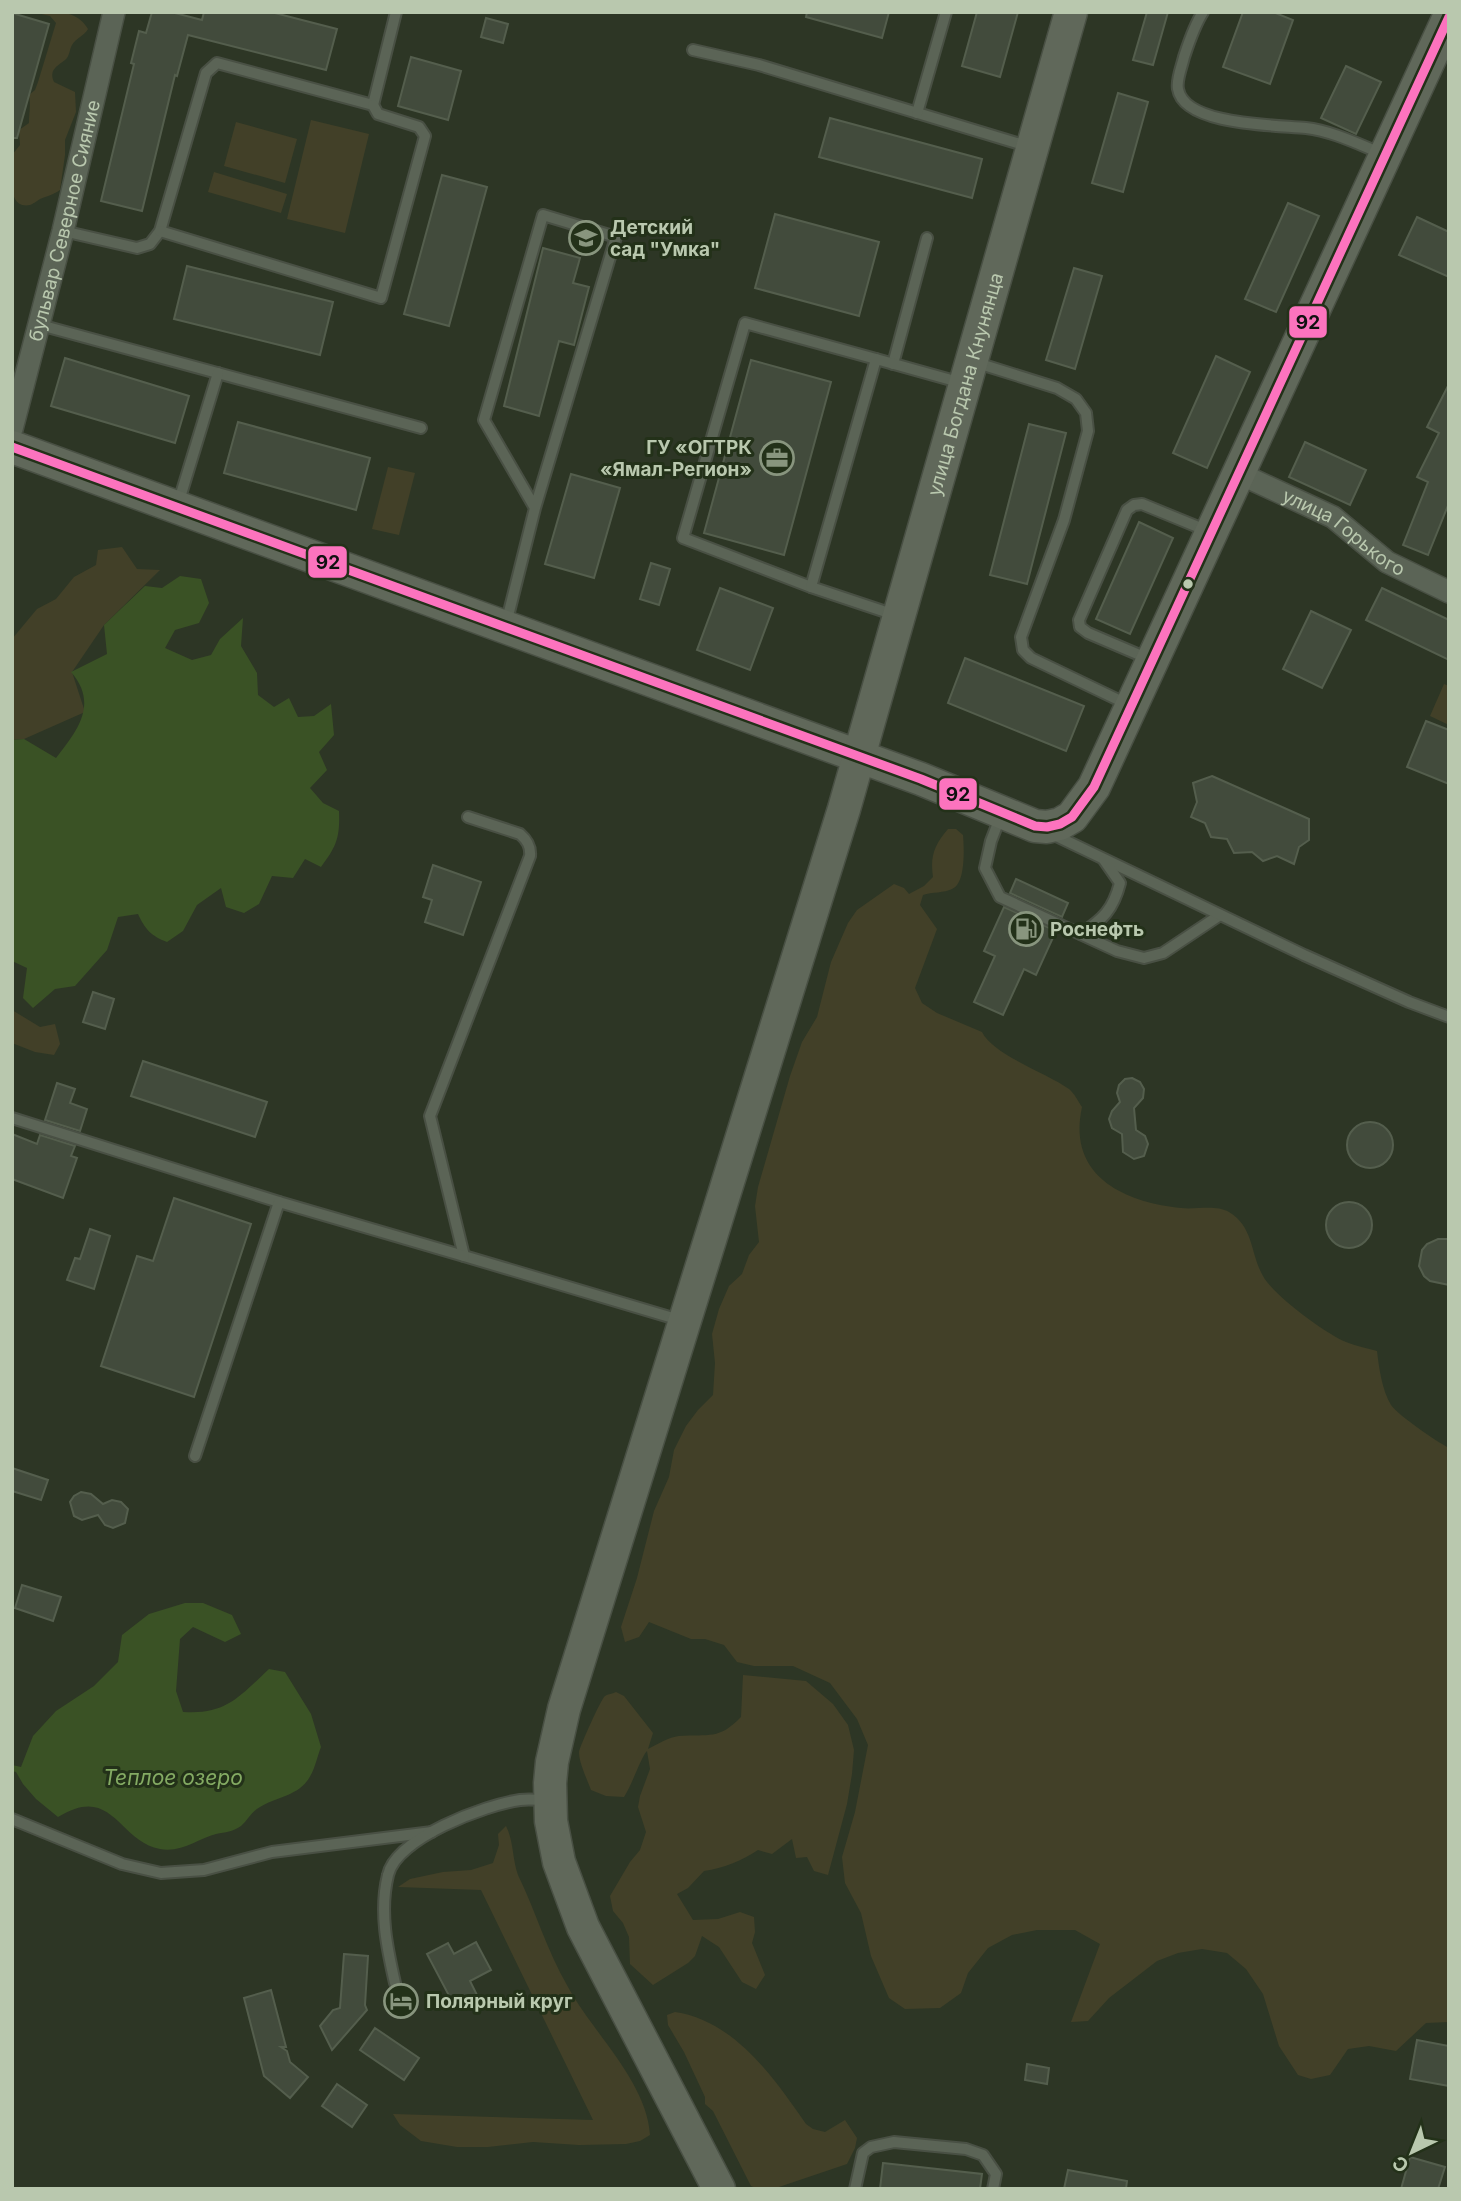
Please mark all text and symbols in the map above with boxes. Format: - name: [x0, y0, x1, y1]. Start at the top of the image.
- street label: бульвар Северное Сияние: [24, 98, 105, 344]
- place label: Детский сад "Умка": [610, 216, 720, 261]
- school or university icon: Детский сад "Умка": [567, 219, 605, 257]
- street label: улица Богдана Кнунянца: [923, 270, 1008, 499]
- line badge: 92: [1288, 305, 1328, 339]
- text: 92: [1296, 311, 1320, 334]
- place label: ГУ «ОГТРК «Ямал-Регион»: [600, 436, 752, 481]
- office icon: ГУ «ОГТРК «Ямал-Регион»: [758, 439, 796, 477]
- street label: улица Горького: [1279, 484, 1409, 581]
- line badge: 92: [307, 545, 348, 579]
- text: 92: [316, 551, 340, 574]
- unlabelled marker: [1181, 577, 1195, 591]
- line badge: 92: [938, 777, 978, 811]
- text: 92: [946, 783, 970, 806]
- fuel station icon: Роснефть: [1007, 910, 1045, 948]
- place label: Роснефть: [1050, 918, 1144, 941]
- water label: Теплое озеро: [103, 1765, 243, 1790]
- hotel icon: Полярный круг: [382, 1982, 420, 2020]
- place label: Полярный круг: [426, 1990, 573, 2013]
- north arrow: [1377, 2117, 1447, 2187]
- text: С: [1388, 2151, 1414, 2177]

